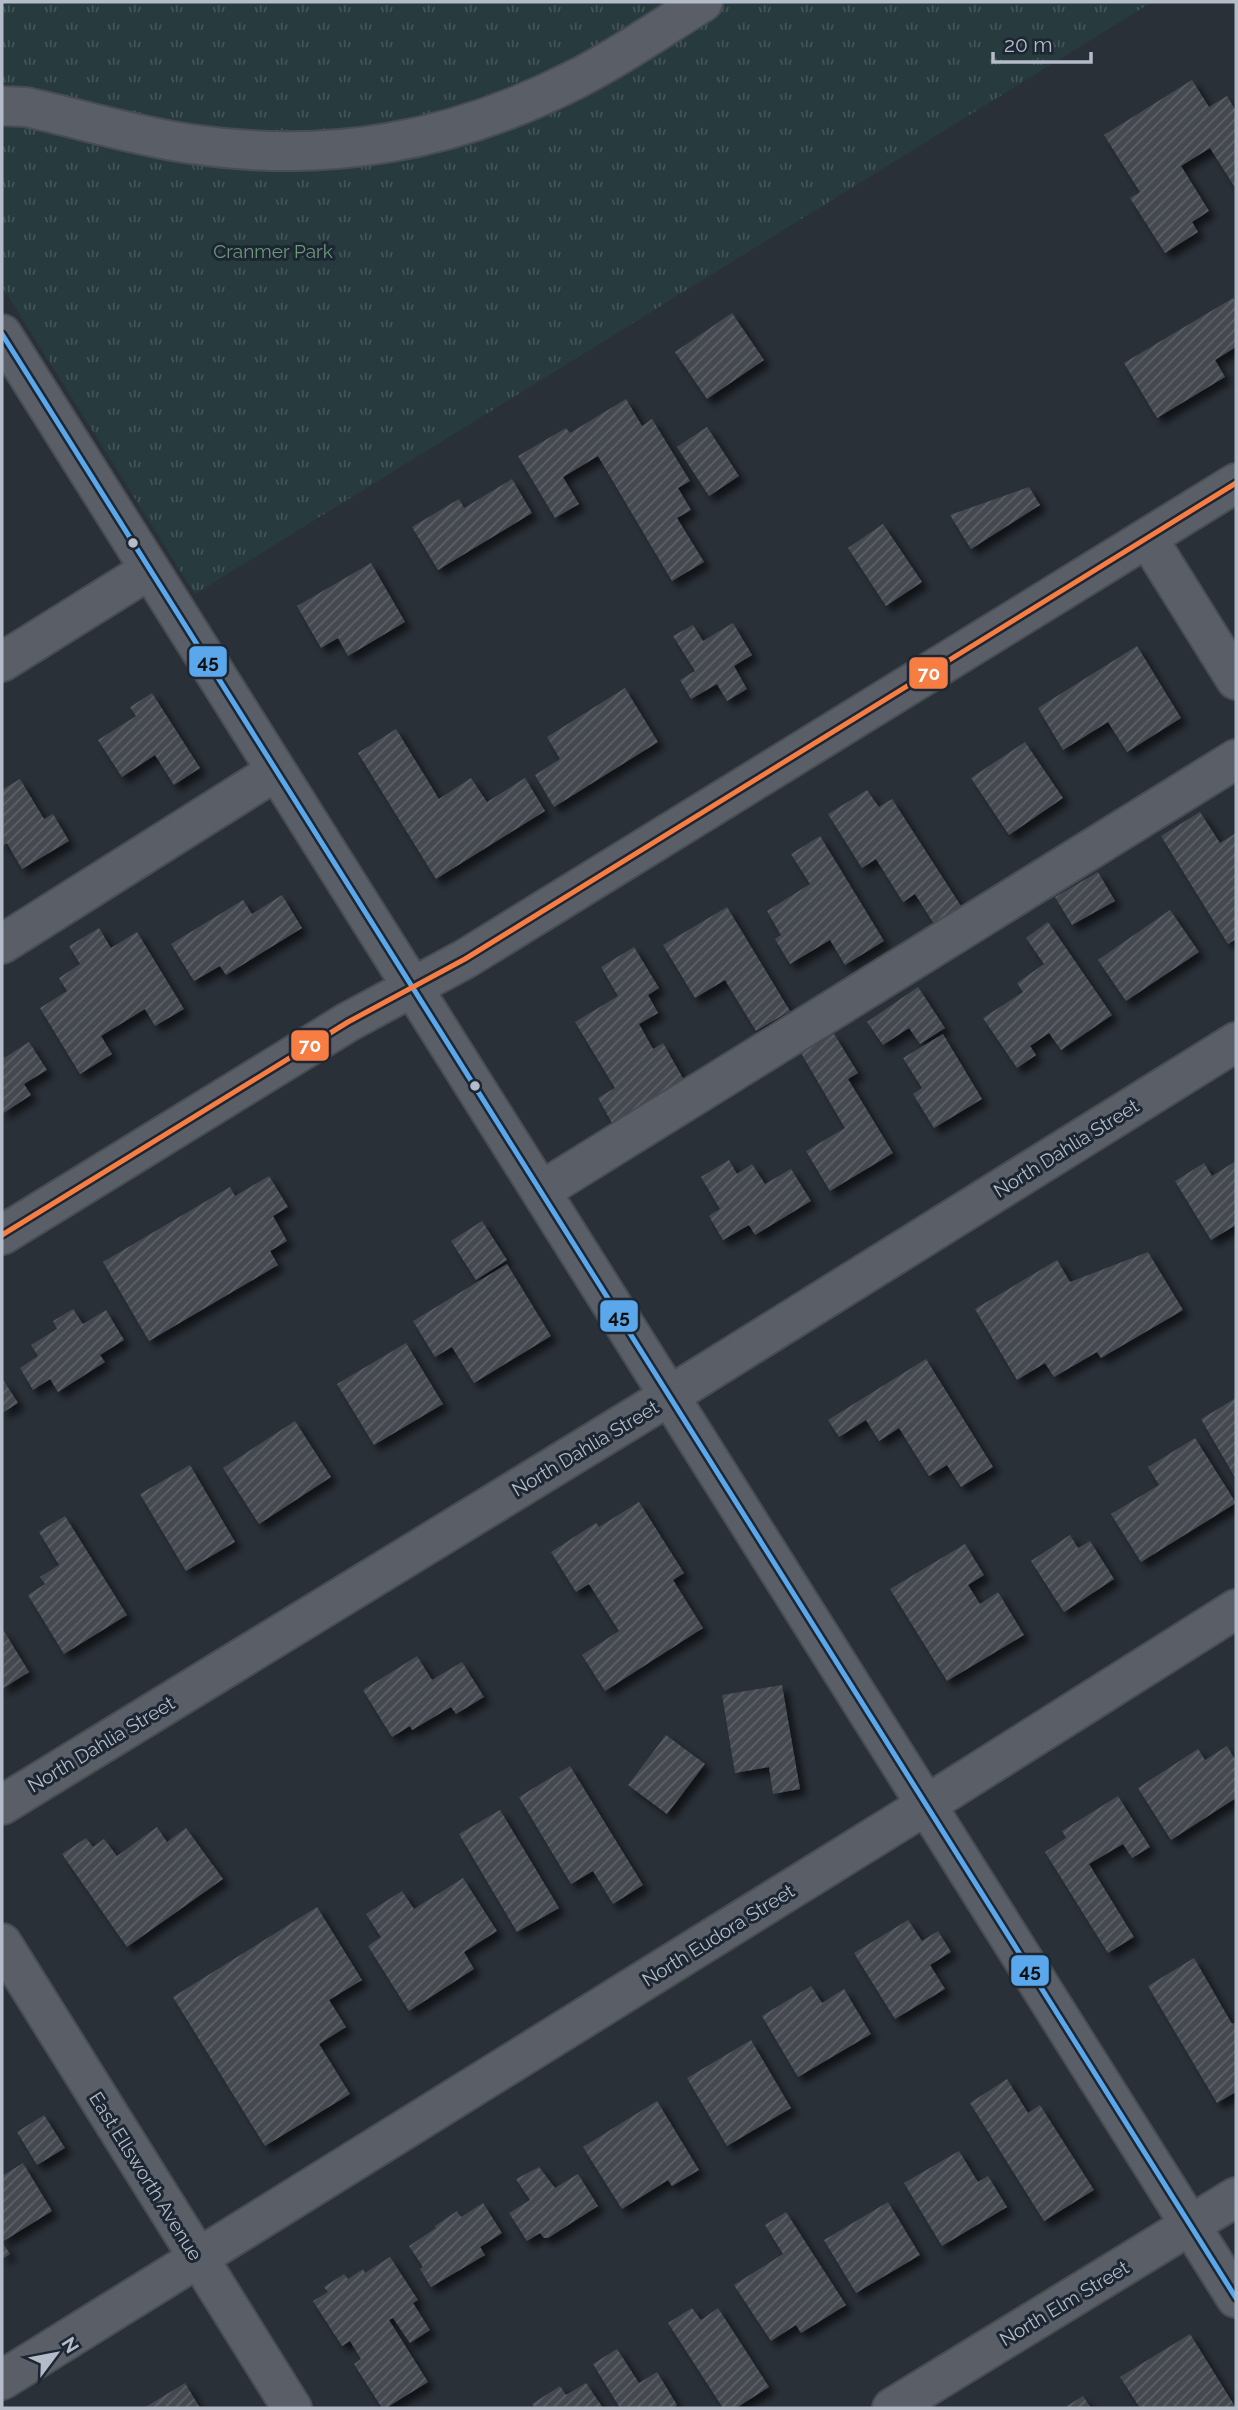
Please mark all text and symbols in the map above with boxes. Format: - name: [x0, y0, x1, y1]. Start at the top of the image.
- scale bar: [993, 21, 1091, 65]
- text: 20 m: [1004, 32, 1052, 57]
- park label: Cranmer Park: [213, 240, 333, 262]
- unlabelled marker: [126, 536, 140, 550]
- line badge: 45: [188, 645, 228, 678]
- text: 45: [197, 650, 219, 672]
- line badge: 70: [908, 656, 949, 690]
- text: 70: [918, 662, 940, 684]
- line badge: 70: [290, 1029, 330, 1062]
- text: 70: [299, 1034, 321, 1056]
- unlabelled marker: [468, 1079, 482, 1093]
- street label: North Dahlia Street: [989, 1094, 1143, 1202]
- line badge: 45: [599, 1299, 639, 1333]
- text: 45: [608, 1305, 630, 1327]
- street label: North Dahlia Street: [508, 1395, 663, 1500]
- street label: North Dahlia Street: [24, 1691, 179, 1796]
- street label: North Eudora Street: [638, 1879, 799, 1991]
- line badge: 45: [1010, 1954, 1050, 1987]
- text: 45: [1019, 1959, 1041, 1981]
- street label: East Ellsworth Avenue: [85, 2088, 207, 2264]
- street label: North Elm Street: [996, 2256, 1133, 2350]
- north arrow: [21, 2319, 91, 2389]
- text: N: [57, 2333, 84, 2357]

